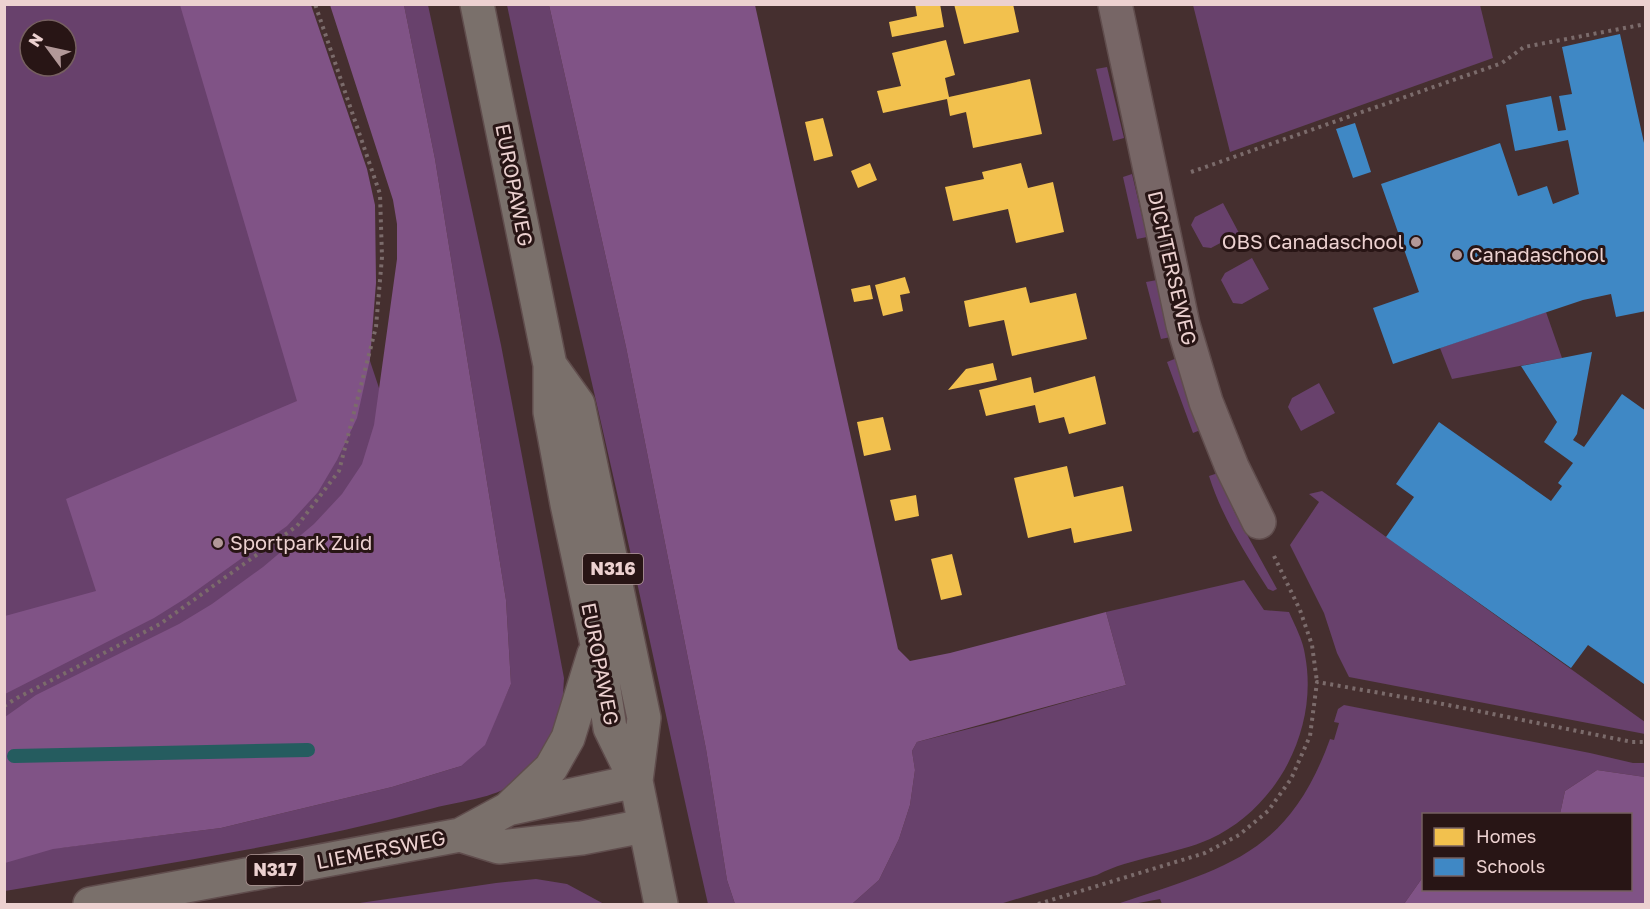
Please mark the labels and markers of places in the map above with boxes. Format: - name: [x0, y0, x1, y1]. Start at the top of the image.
- place label: OBS Canadaschool: [1222, 229, 1404, 253]
- marker: OBS Canadaschool: [1409, 235, 1423, 249]
- place label: Canadaschool: [1469, 242, 1605, 266]
- marker: Canadaschool: [1450, 248, 1464, 262]
- place label: Sportpark Zuid: [230, 530, 372, 554]
- marker: Sportpark Zuid: [211, 536, 225, 550]

